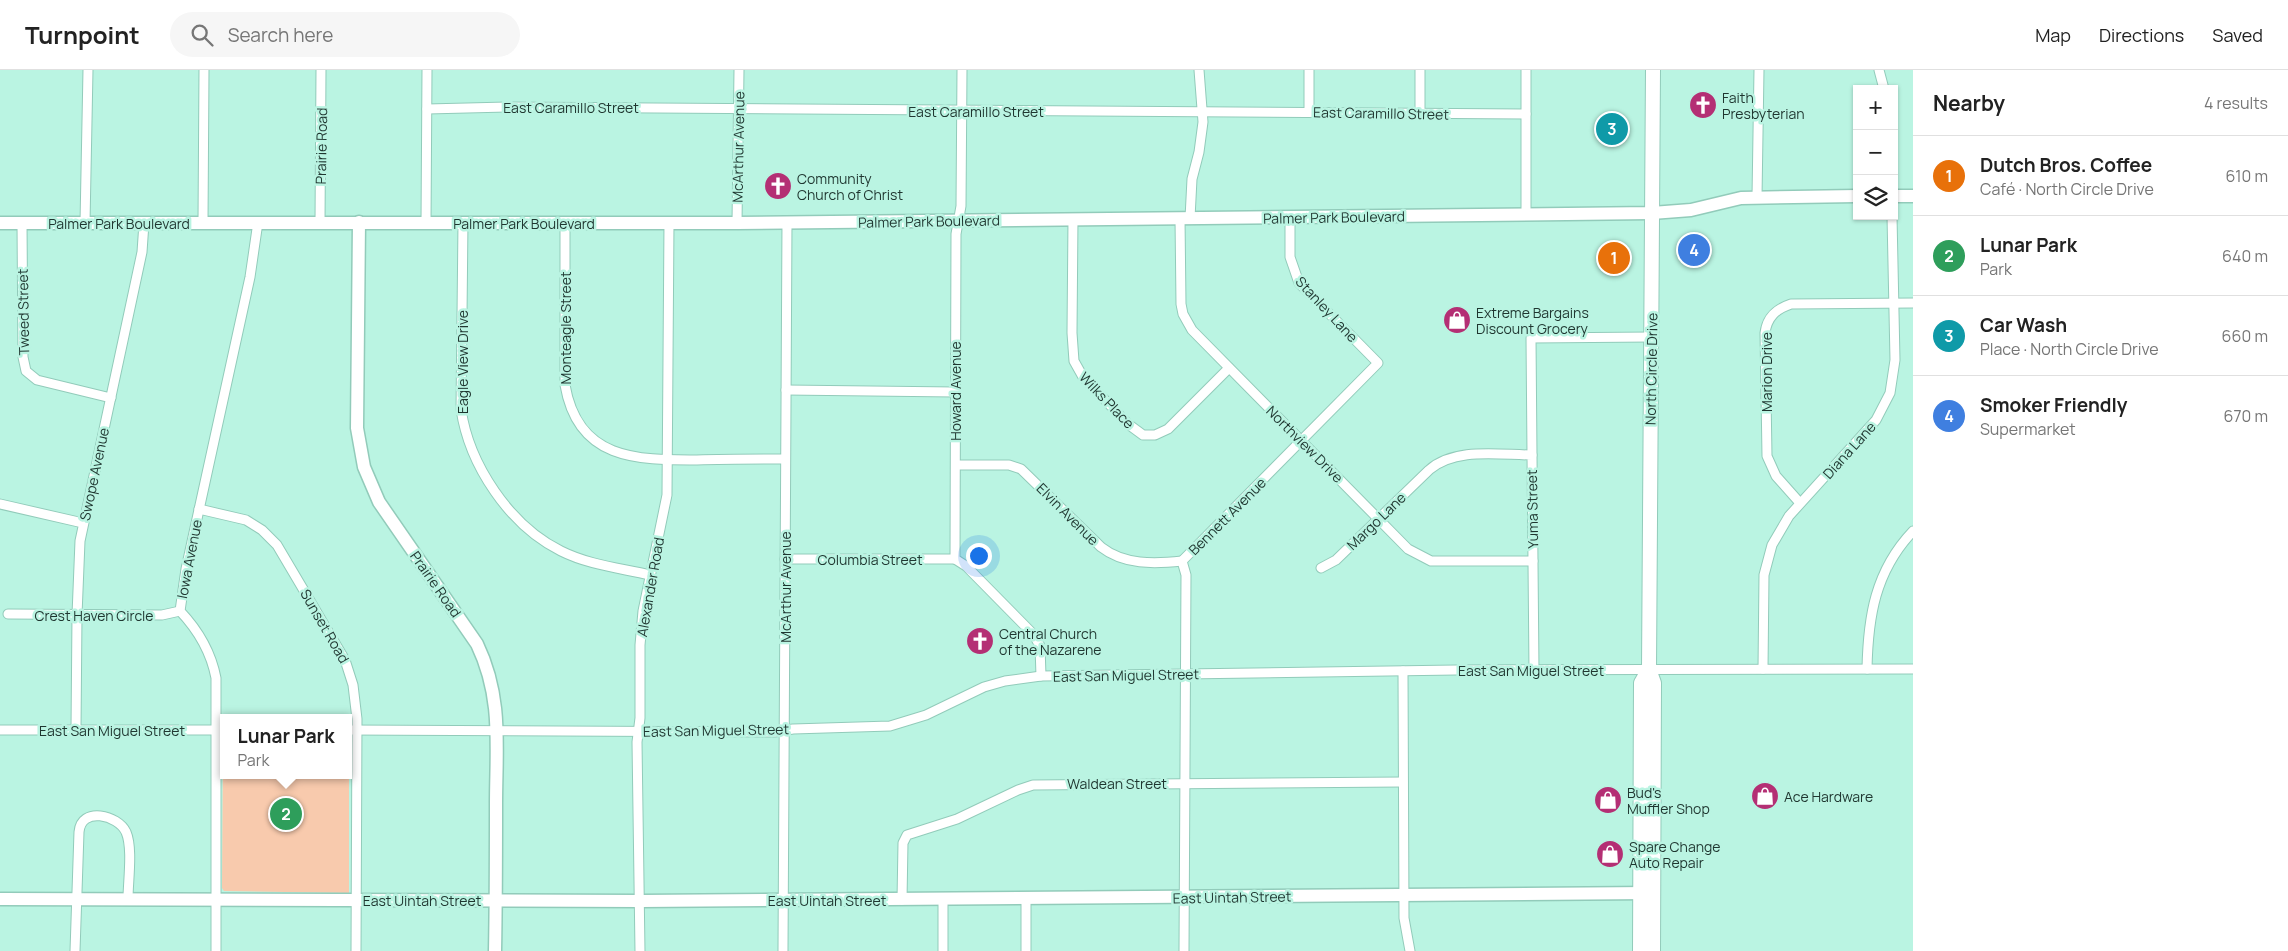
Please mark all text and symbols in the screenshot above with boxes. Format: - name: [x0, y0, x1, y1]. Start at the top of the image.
- search box: [170, 12, 520, 57]
- text: Turnpoint: [25, 18, 140, 51]
- icon: search: [188, 21, 216, 49]
- text: Search here: [228, 22, 333, 48]
- text: Map: [2035, 23, 2071, 47]
- text: Directions: [2099, 23, 2184, 47]
- text: Saved: [2212, 23, 2263, 47]
- map controls: [1853, 85, 1898, 220]
- button: +: [1853, 85, 1898, 130]
- place label: Faith Presbyterian: [1722, 88, 1805, 123]
- text: Nearby: [1933, 89, 2005, 117]
- church icon: Faith Presbyterian: [1688, 90, 1718, 120]
- street label: McArthur Avenue: [728, 91, 748, 203]
- text: 4 results: [2204, 92, 2268, 114]
- street label: East Caramillo Street: [503, 98, 639, 117]
- street label: East Caramillo Street: [908, 102, 1044, 121]
- street label: East Caramillo Street: [1313, 102, 1449, 124]
- street label: Prairie Road: [311, 107, 331, 185]
- pin: 3: [1596, 110, 1628, 148]
- button: −: [1853, 130, 1898, 175]
- text: Dutch Bros. Coffee: [1980, 152, 2152, 178]
- text: 1: [1945, 165, 1953, 187]
- text: 610 m: [2226, 165, 2268, 187]
- place label: Community Church of Christ: [797, 169, 903, 204]
- church icon: Community Church of Christ: [763, 171, 793, 201]
- button: layers: [1853, 175, 1898, 220]
- text: Café · North Circle Drive: [1980, 178, 2154, 200]
- street label: Palmer Park Boulevard: [1263, 206, 1405, 228]
- street label: Palmer Park Boulevard: [858, 210, 1000, 232]
- street label: Palmer Park Boulevard: [48, 214, 190, 233]
- street label: Palmer Park Boulevard: [453, 214, 595, 233]
- pin: 4: [1678, 231, 1710, 269]
- text: Lunar Park: [1980, 232, 2077, 258]
- pin: 1: [1598, 239, 1630, 277]
- text: 2: [1944, 245, 1954, 267]
- text: 640 m: [2222, 245, 2268, 267]
- text: Park: [1980, 258, 2012, 280]
- street label: Tweed Street: [13, 268, 33, 355]
- street label: Monteagle Street: [556, 271, 575, 385]
- street label: Stanley Lane: [1292, 272, 1362, 346]
- place label: Extreme Bargains Discount Grocery: [1476, 303, 1589, 338]
- shop icon: Extreme Bargains Discount Grocery: [1442, 305, 1472, 335]
- street label: Eagle View Drive: [453, 310, 472, 414]
- text: Car Wash: [1980, 312, 2067, 338]
- street label: North Circle Drive: [1641, 313, 1661, 425]
- text: 3: [1944, 325, 1954, 347]
- text: 660 m: [2222, 325, 2268, 347]
- street label: Marion Drive: [1757, 332, 1776, 412]
- text: Place · North Circle Drive: [1980, 338, 2159, 360]
- street label: Howard Avenue: [946, 341, 965, 441]
- street label: Wilks Place: [1075, 368, 1139, 432]
- text: Smoker Friendly: [1980, 392, 2127, 418]
- street label: Northview Drive: [1262, 401, 1348, 487]
- text: 4: [1944, 405, 1954, 427]
- text: 670 m: [2224, 405, 2268, 427]
- street label: Diana Lane: [1818, 417, 1880, 483]
- text: Supermarket: [1980, 418, 2076, 440]
- street label: Swope Avenue: [75, 426, 113, 522]
- street label: Yuma Street: [1522, 469, 1542, 549]
- street label: Bennett Avenue: [1184, 473, 1270, 559]
- street label: Elvin Avenue: [1033, 479, 1103, 549]
- street label: Margo Lane: [1342, 488, 1410, 554]
- street label: Iowa Avenue: [172, 518, 206, 600]
- street label: McArthur Avenue: [776, 531, 795, 643]
- street label: Alexander Road: [632, 536, 668, 638]
- your location: [966, 543, 992, 569]
- street label: Prairie Road: [406, 547, 466, 621]
- street label: Columbia Street: [817, 550, 923, 569]
- street label: Sunset Road: [296, 586, 354, 666]
- street label: Crest Haven Circle: [34, 606, 154, 625]
- place label: Central Church of the Nazarene: [999, 624, 1101, 659]
- church icon: Central Church of the Nazarene: [965, 626, 995, 656]
- street label: East San Miguel Street: [1458, 661, 1604, 680]
- street label: East San Miguel Street: [1053, 664, 1200, 686]
- popup: [220, 714, 352, 779]
- street label: East San Miguel Street: [643, 719, 790, 741]
- street label: East San Miguel Street: [39, 721, 185, 740]
- text: Lunar Park: [238, 723, 334, 749]
- text: Park: [238, 749, 269, 771]
- street label: Waldean Street: [1067, 774, 1167, 793]
- shop icon: Ace Hardware: [1750, 781, 1780, 811]
- place label: Bud's Muffler Shop: [1627, 783, 1710, 818]
- shop icon: Bud's Muffler Shop: [1593, 785, 1623, 815]
- place label: Ace Hardware: [1784, 787, 1873, 806]
- pin: 2: [270, 795, 302, 833]
- place label: Spare Change Auto Repair: [1629, 837, 1720, 872]
- shop icon: Spare Change Auto Repair: [1595, 839, 1625, 869]
- street label: East Uintah Street: [1173, 886, 1292, 908]
- street label: East Uintah Street: [363, 891, 482, 910]
- street label: East Uintah Street: [768, 891, 887, 910]

